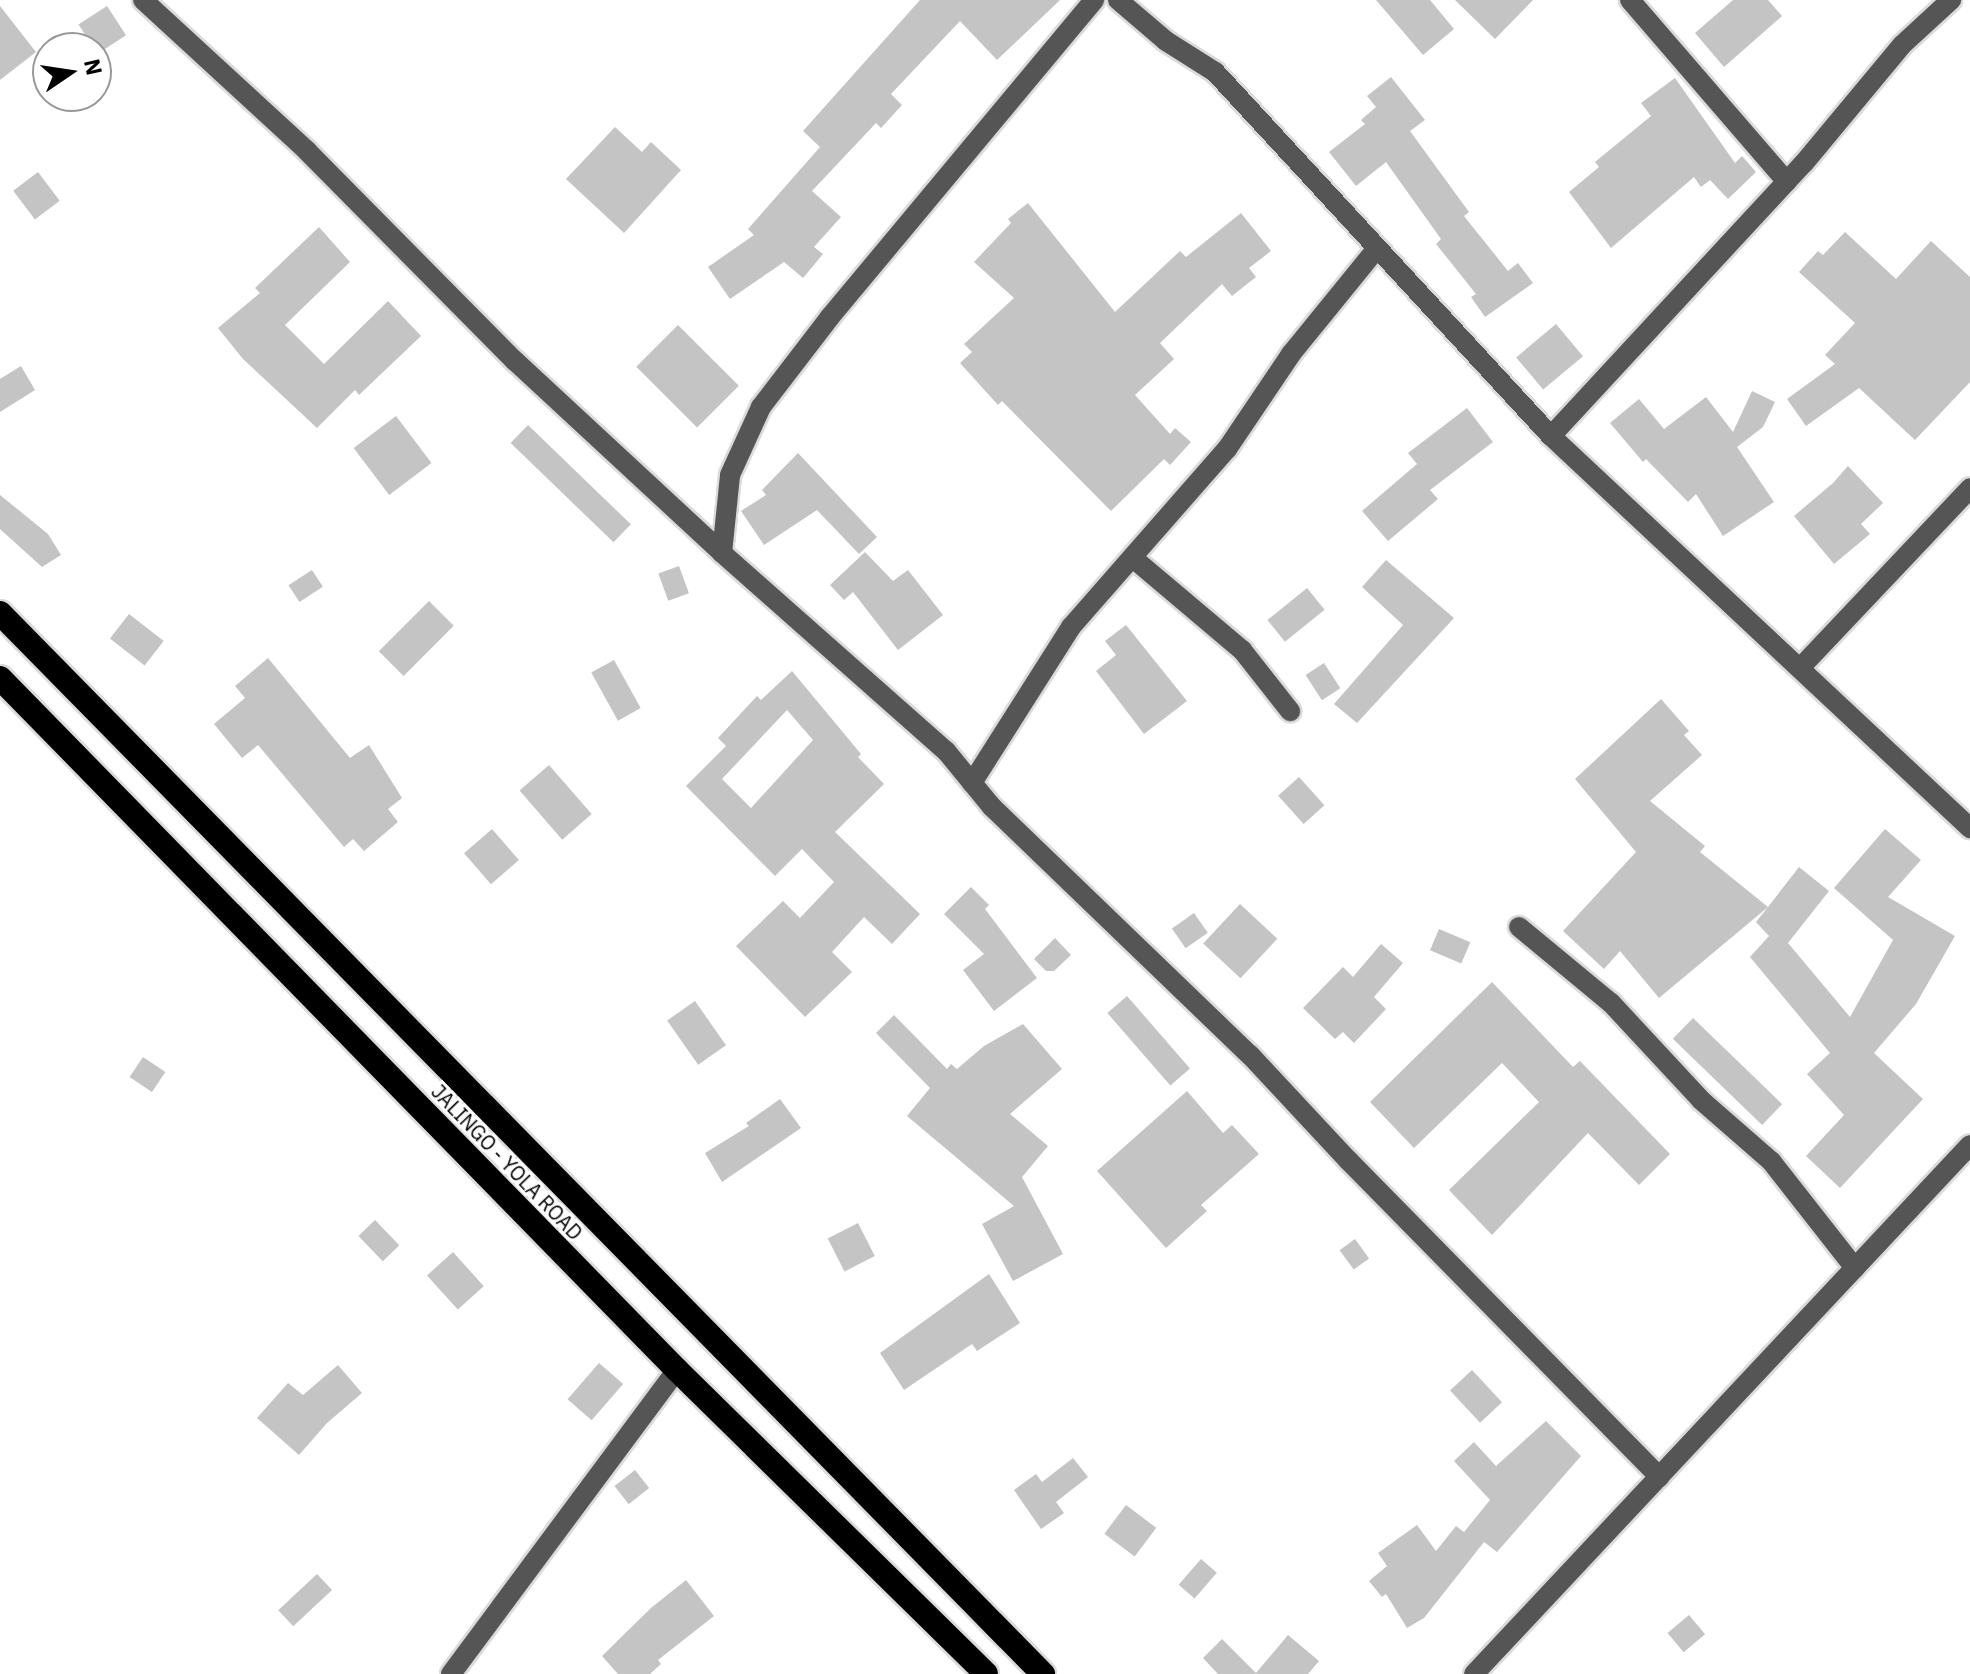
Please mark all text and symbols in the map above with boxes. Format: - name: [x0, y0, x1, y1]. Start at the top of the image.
- north arrow: [32, 32, 112, 112]
- text: N: [78, 56, 110, 78]
- street label: JALINGO - YOLA ROAD: [427, 1079, 587, 1245]

